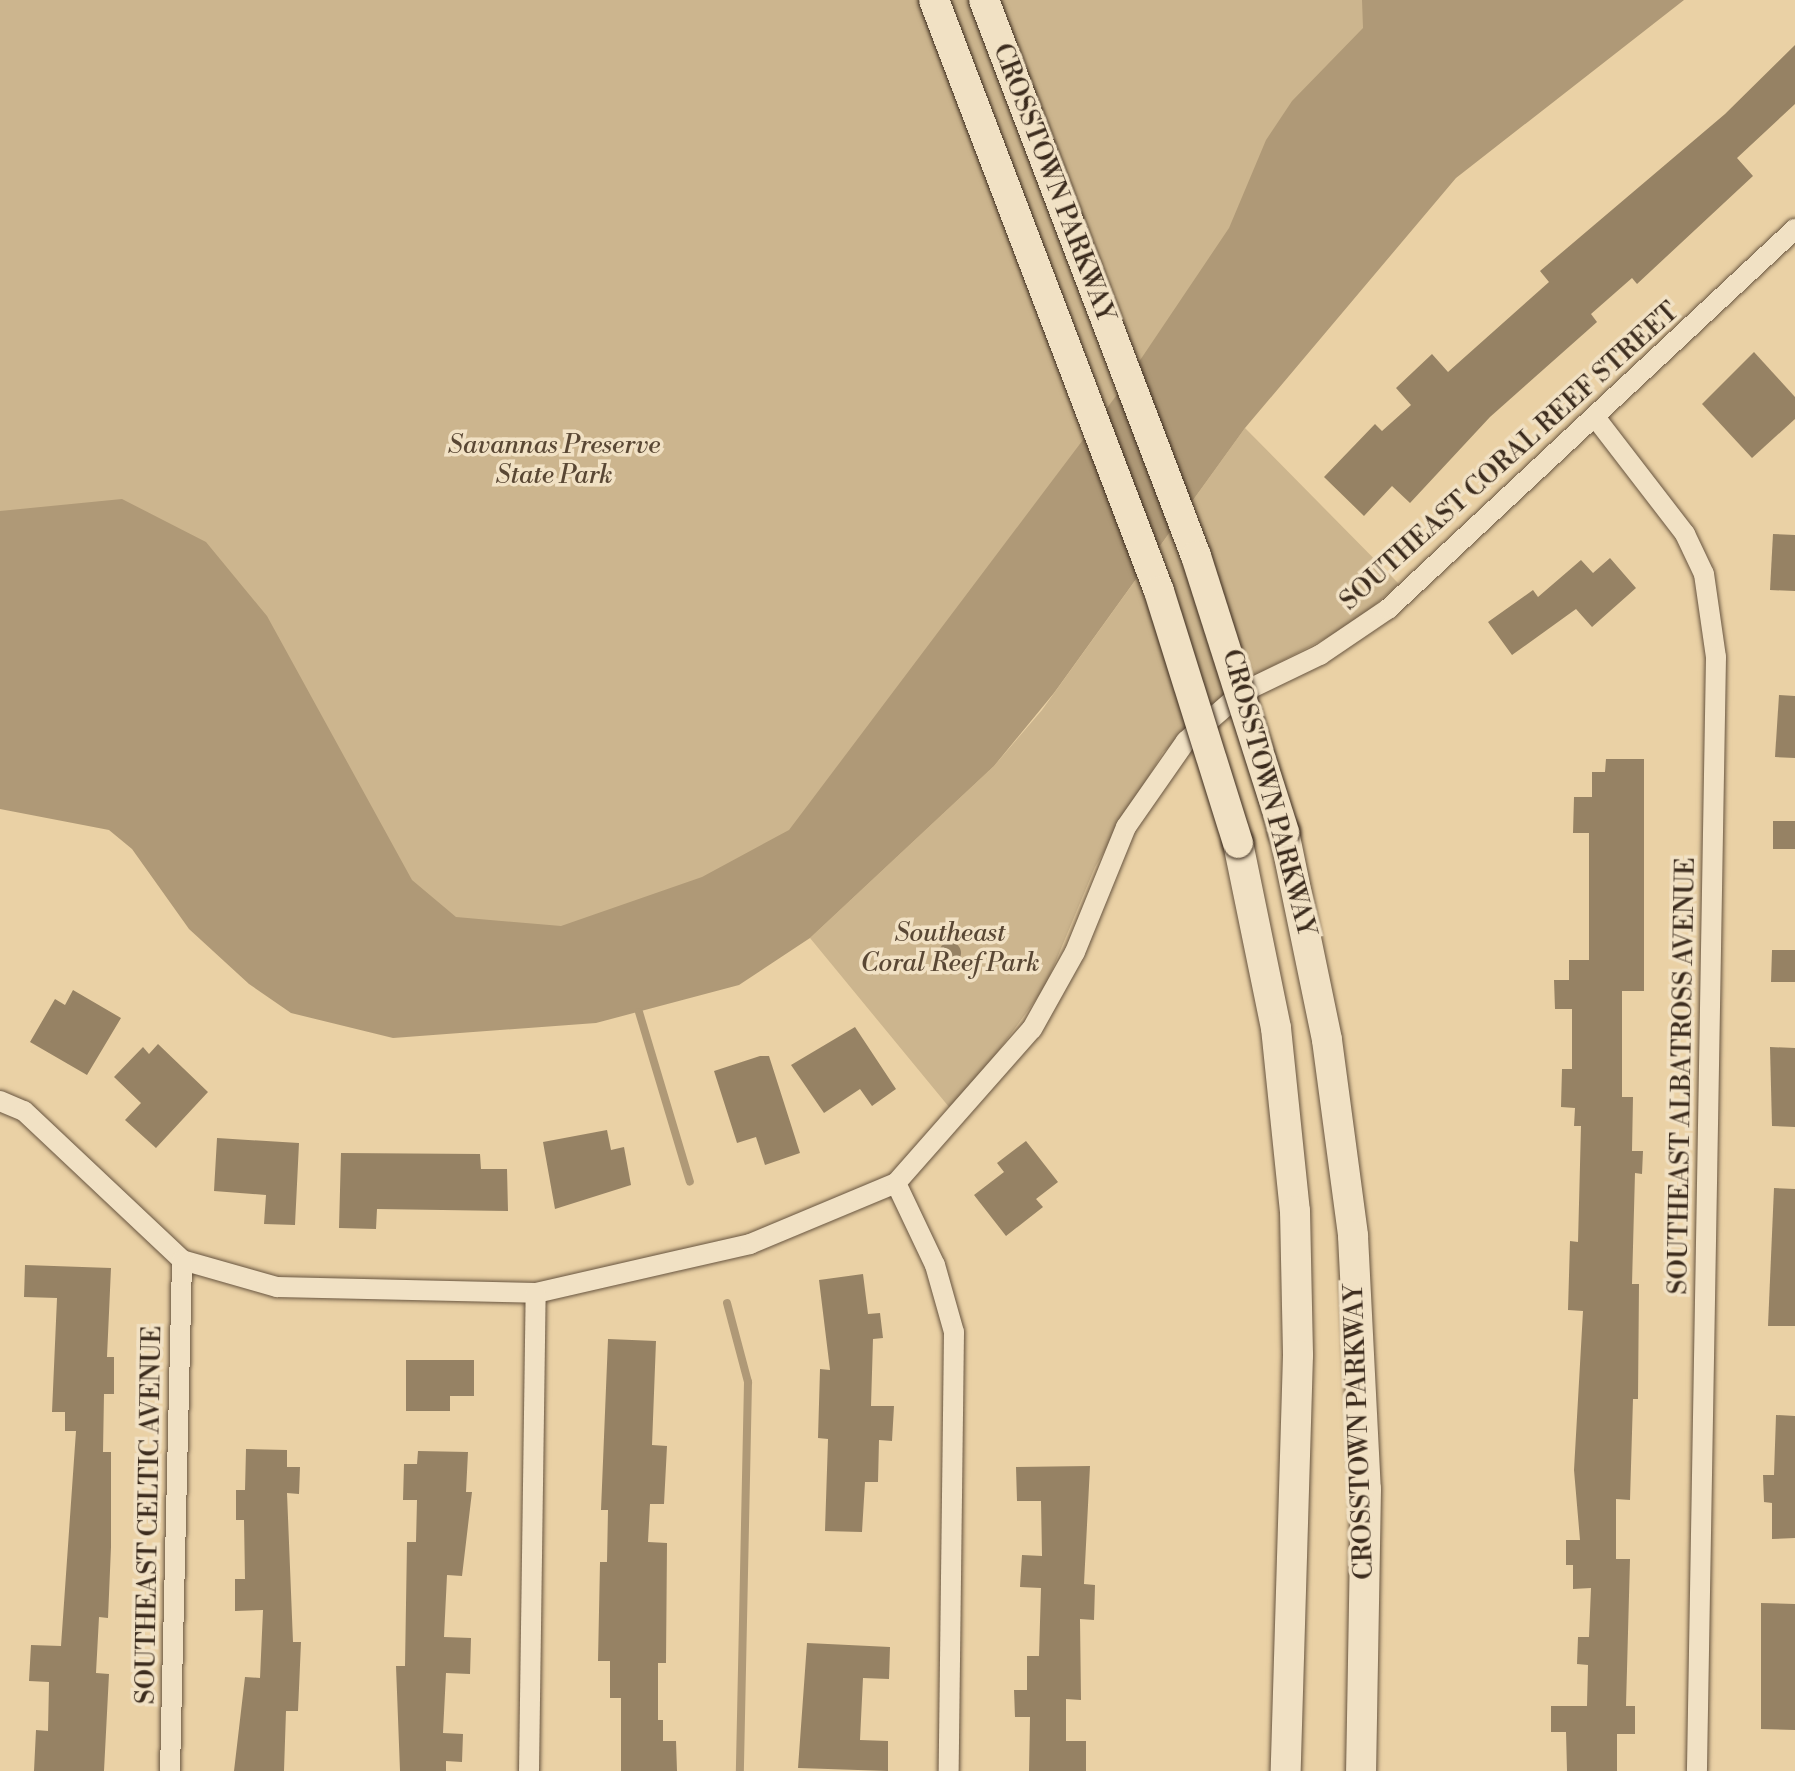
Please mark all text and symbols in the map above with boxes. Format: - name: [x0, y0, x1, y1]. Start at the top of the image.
- street label: CROSSTOWN PARKWAY: [985, 39, 1121, 327]
- street label: SOUTHEAST CORAL REEF STREET: [1334, 297, 1686, 617]
- park label: Savannas Preserve State Park: [448, 430, 660, 492]
- street label: CROSSTOWN PARKWAY: [1215, 646, 1321, 940]
- street label: SOUTHEAST ALBATROSS AVENUE: [1664, 857, 1702, 1295]
- park label: Southeast Coral Reef Park: [860, 918, 1040, 980]
- street label: CROSSTOWN PARKWAY: [1339, 1284, 1381, 1580]
- street label: SOUTHEAST CELTIC AVENUE: [131, 1325, 169, 1705]

